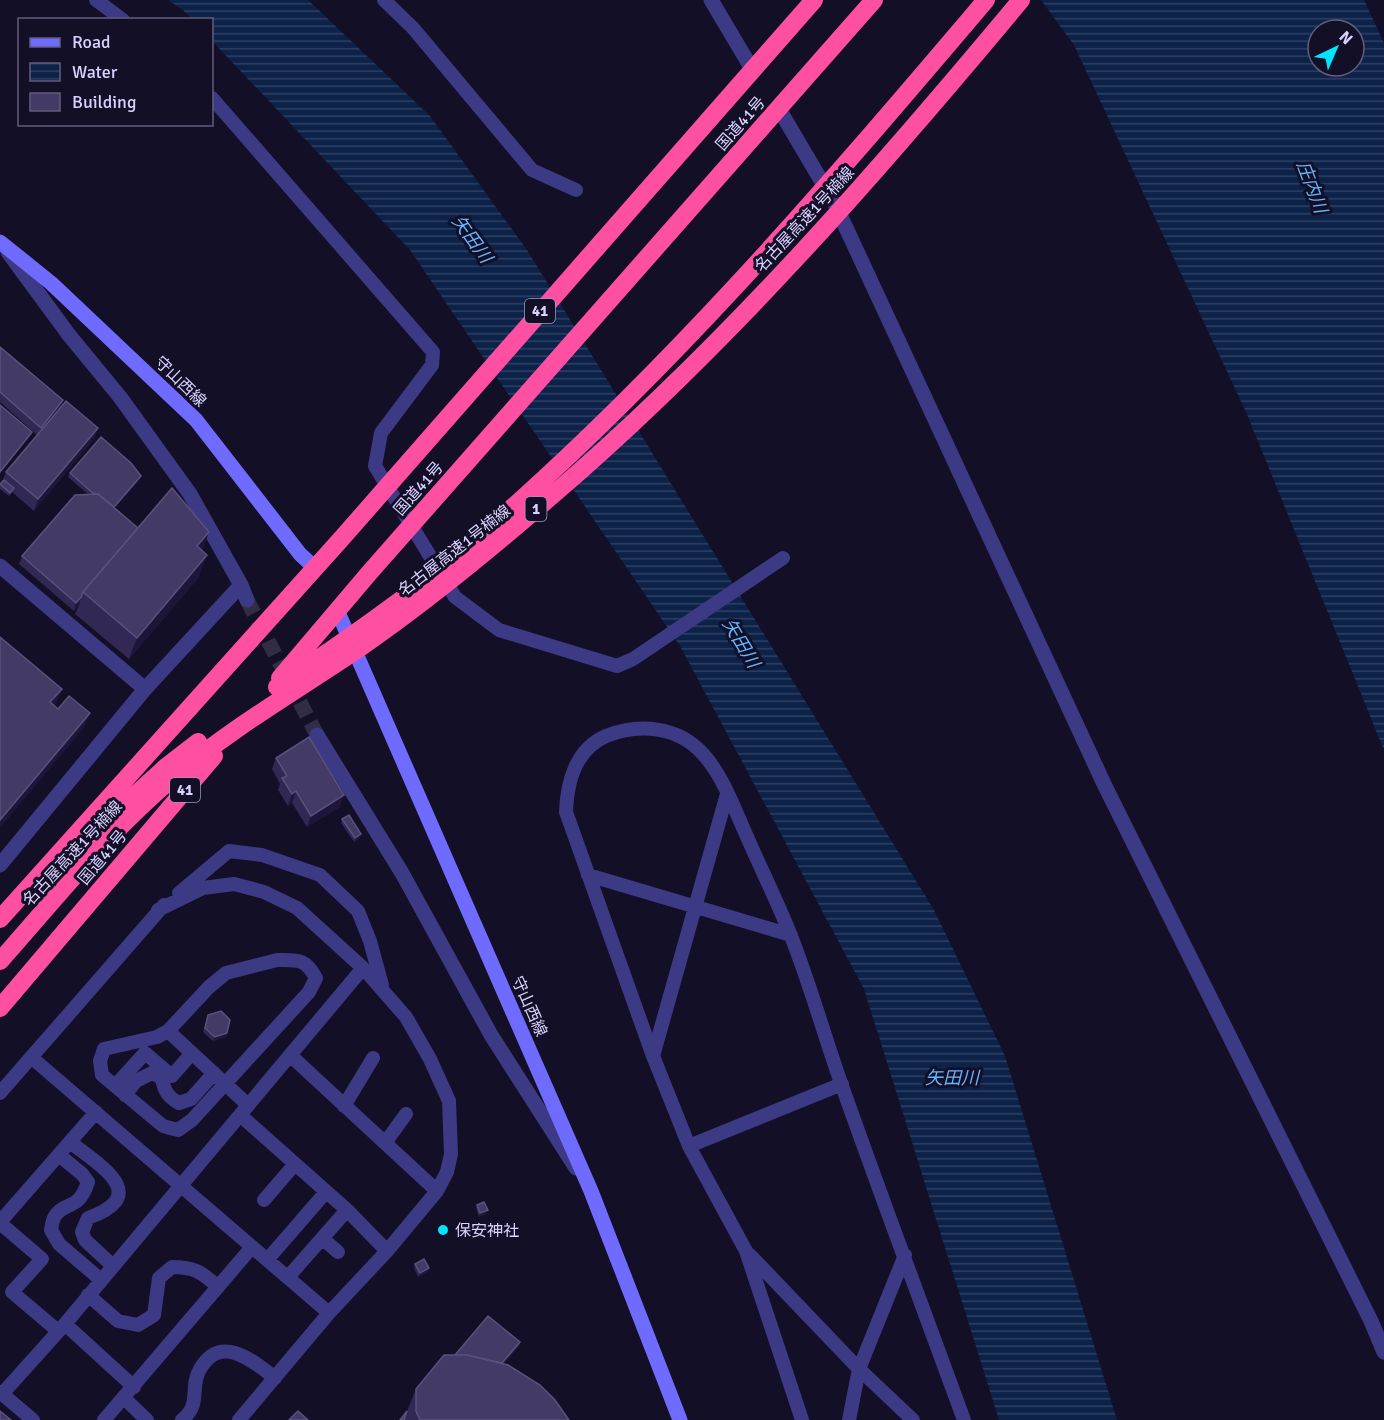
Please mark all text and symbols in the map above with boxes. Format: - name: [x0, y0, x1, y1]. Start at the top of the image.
- legend: [18, 18, 213, 126]
- north arrow: [1306, 18, 1366, 78]
- text: N: [1335, 27, 1357, 49]
- text: Road: [72, 31, 111, 53]
- text: Water: [72, 61, 118, 83]
- text: Building: [72, 91, 136, 113]
- street label: 国道41号: [712, 92, 770, 155]
- water label: 庄内川: [1292, 158, 1333, 218]
- street label: 名古屋高速1号楠線: [751, 163, 859, 276]
- water label: 矢田川: [447, 211, 498, 269]
- road number: 41: [525, 299, 555, 323]
- street label: 守山西線: [150, 352, 210, 411]
- street label: 国道41号: [390, 457, 448, 520]
- road number: 1: [526, 497, 546, 521]
- street label: 名古屋高速1号楠線: [395, 501, 515, 601]
- water label: 矢田川: [718, 614, 765, 674]
- road number: 41: [170, 778, 200, 802]
- street label: 名古屋高速1号楠線: [19, 797, 127, 910]
- street label: 国道41号: [74, 826, 131, 889]
- street label: 守山西線: [507, 973, 551, 1040]
- water label: 矢田川: [925, 1067, 981, 1089]
- place label: 保安神社: [455, 1221, 519, 1241]
- marker: 保安神社: [436, 1223, 450, 1237]

